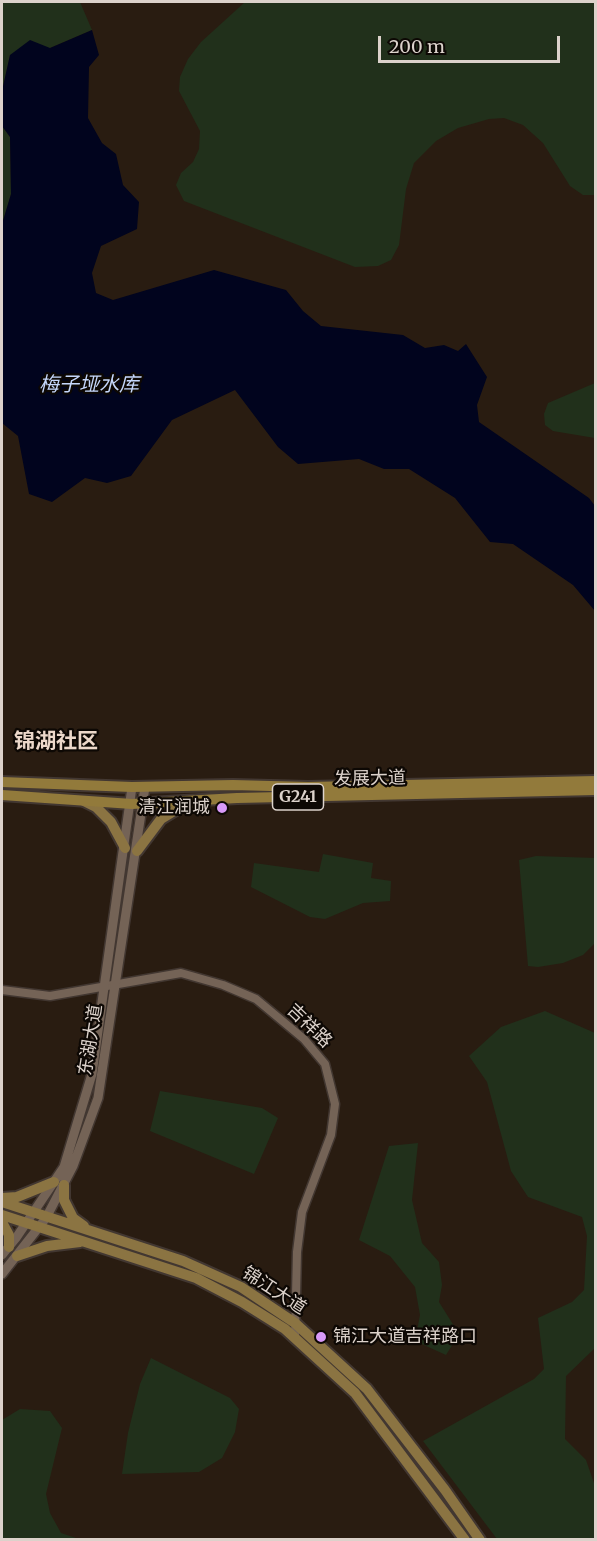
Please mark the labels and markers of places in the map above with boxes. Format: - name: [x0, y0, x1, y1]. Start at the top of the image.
- place label: 清江润城: [138, 797, 210, 819]
- marker: 清江润城: [215, 801, 229, 815]
- place label: 锦江大道吉祥路口: [333, 1326, 477, 1348]
- marker: 锦江大道吉祥路口: [314, 1330, 328, 1344]

